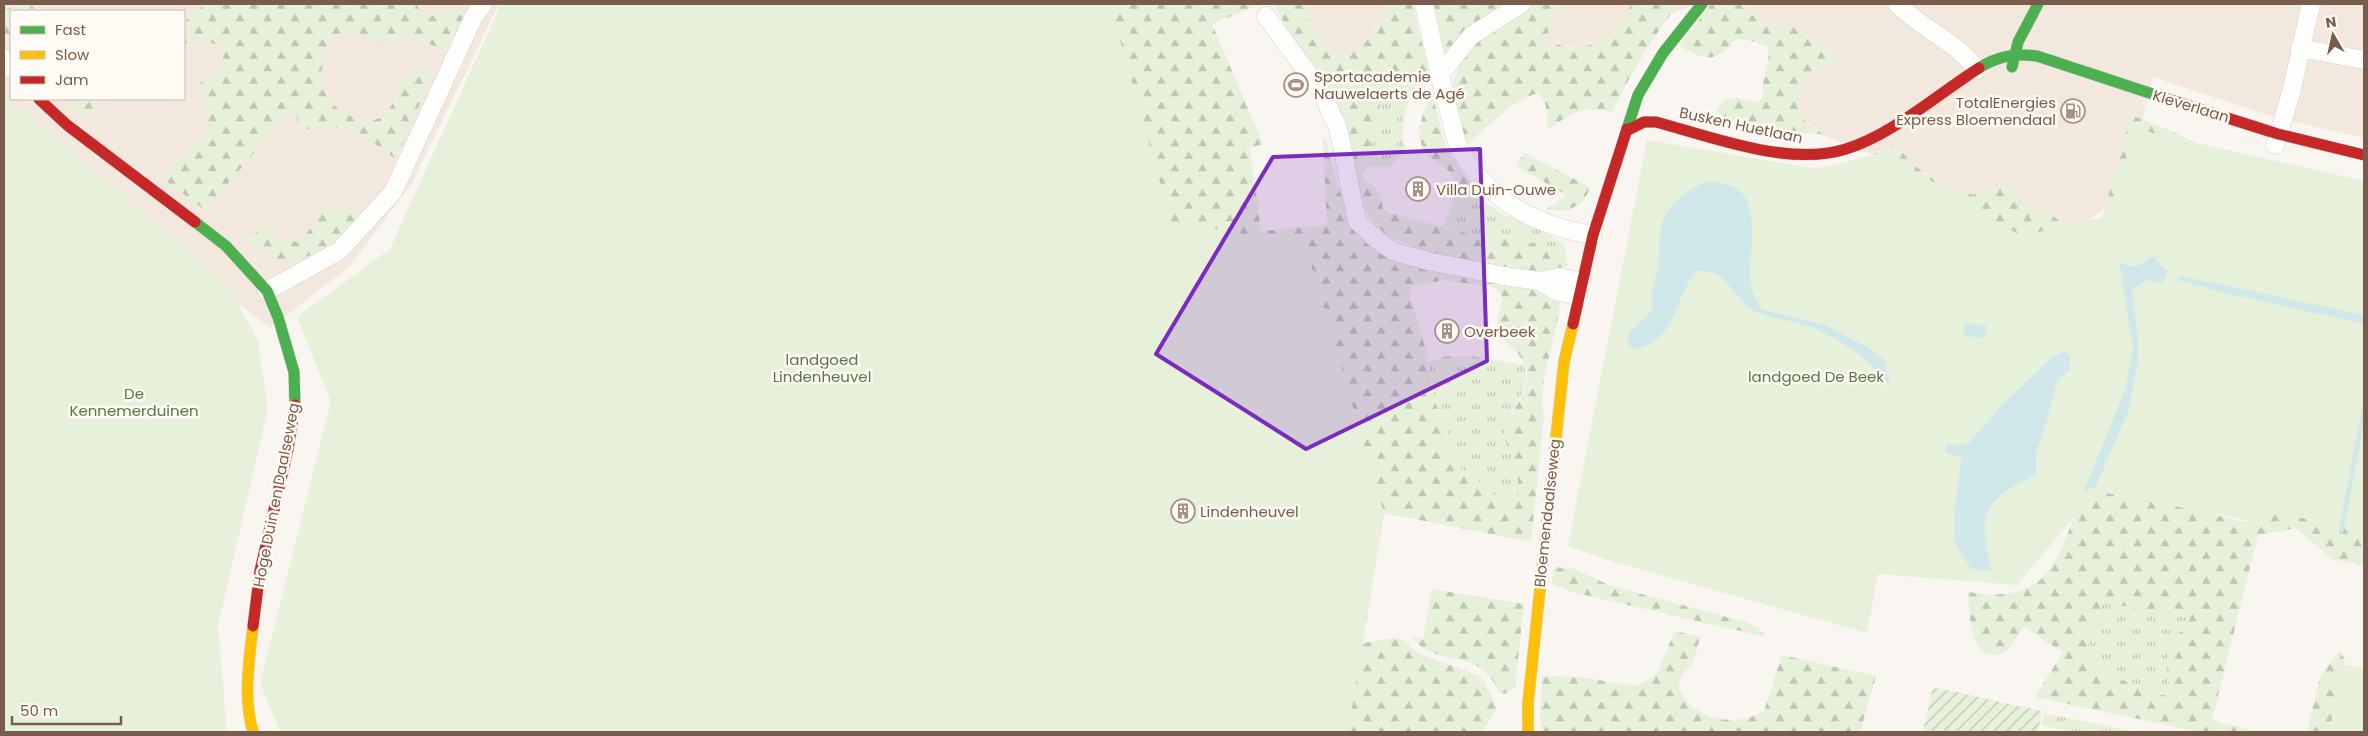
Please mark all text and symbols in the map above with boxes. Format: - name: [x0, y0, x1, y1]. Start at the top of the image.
- legend: [10, 10, 185, 100]
- north arrow: [2308, 10, 2358, 60]
- text: N: [2324, 11, 2338, 33]
- text: Fast: [55, 19, 86, 40]
- text: Slow: [55, 44, 90, 65]
- place label: Sportacademie Nauwelaerts de Agé: [1314, 66, 1465, 104]
- text: Jam: [55, 69, 89, 90]
- sports icon: Sportacademie Nauwelaerts de Agé: [1283, 72, 1309, 98]
- street label: Kleverlaan: [2150, 84, 2232, 128]
- place label: TotalEnergies Express Bloemendaal: [1896, 92, 2056, 130]
- fuel station icon: TotalEnergies Express Bloemendaal: [2060, 98, 2086, 124]
- street label: Busken Huetlaan: [1677, 102, 1805, 148]
- building icon: Villa Duin-Ouwe: [1405, 176, 1431, 202]
- place label: Villa Duin-Ouwe: [1436, 179, 1556, 200]
- building icon: Overbeek: [1434, 318, 1460, 344]
- place label: Overbeek: [1464, 321, 1536, 342]
- park label: landgoed Lindenheuvel: [773, 349, 871, 387]
- park label: landgoed De Beek: [1748, 366, 1884, 387]
- park label: De Kennemerduinen: [69, 383, 199, 421]
- street label: Hoge Duin en Daalseweg: [248, 401, 304, 589]
- street label: Bloemendaalseweg: [1529, 438, 1565, 588]
- building icon: Lindenheuvel: [1170, 498, 1196, 524]
- place label: Lindenheuvel: [1200, 501, 1299, 522]
- scale bar: [12, 694, 121, 726]
- text: 50 m: [20, 700, 58, 721]

